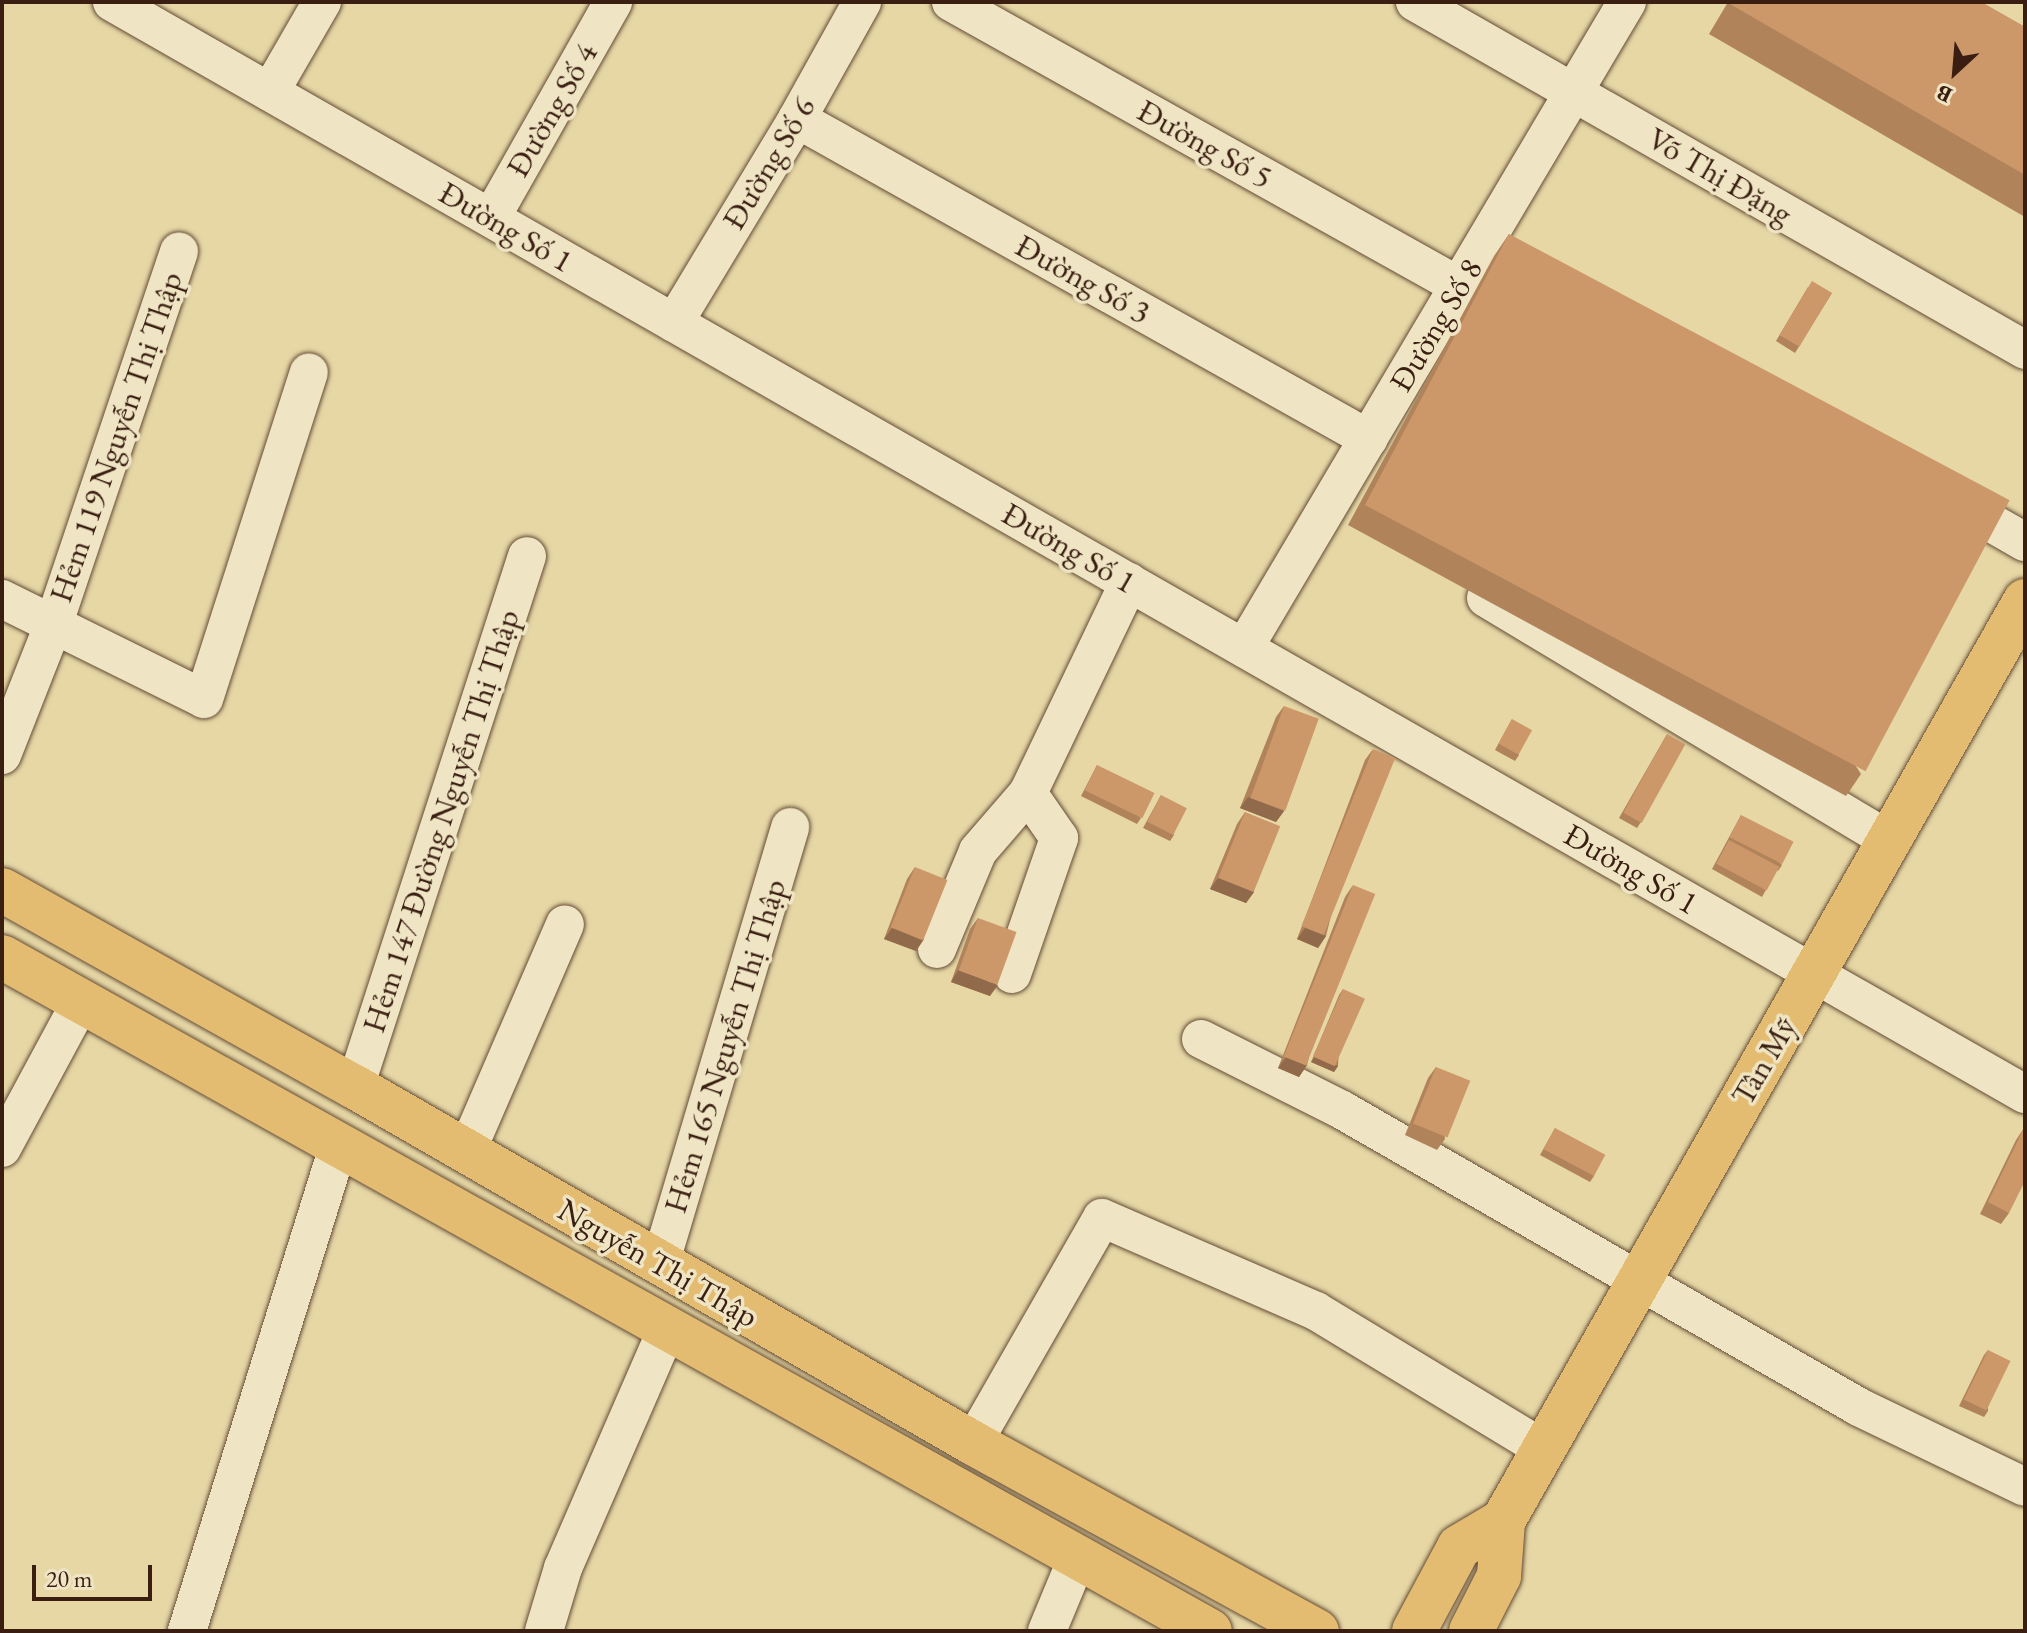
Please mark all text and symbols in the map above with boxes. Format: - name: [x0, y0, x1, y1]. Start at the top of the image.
- north arrow: [1915, 32, 1995, 112]
- street label: Đường Số 4: [498, 36, 606, 184]
- text: B: [1932, 78, 1957, 110]
- street label: Đường Số 6: [714, 90, 824, 236]
- street label: Đường Số 5: [1131, 91, 1279, 197]
- street label: Võ Thị Đặng: [1641, 119, 1799, 233]
- street label: Đường Số 1: [432, 173, 580, 281]
- street label: Đường Số 3: [1009, 226, 1157, 332]
- street label: Đường Số 8: [1381, 252, 1491, 398]
- street label: Hẻm 119 Nguyễn Thị Thập: [41, 267, 191, 607]
- street label: Đường Số 1: [995, 494, 1143, 602]
- street label: Hẻm 147 Đường Nguyễn Thị Thập: [354, 605, 528, 1037]
- street label: Đường Số 1: [1557, 815, 1705, 923]
- street label: Hẻm 165 Nguyễn Thị Thập: [656, 875, 794, 1217]
- street label: Tân Mỹ: [1723, 1010, 1805, 1112]
- street label: Nguyễn Thị Thập: [551, 1190, 765, 1336]
- scale bar: [36, 1549, 156, 1599]
- text: 20 m: [46, 1563, 93, 1594]

